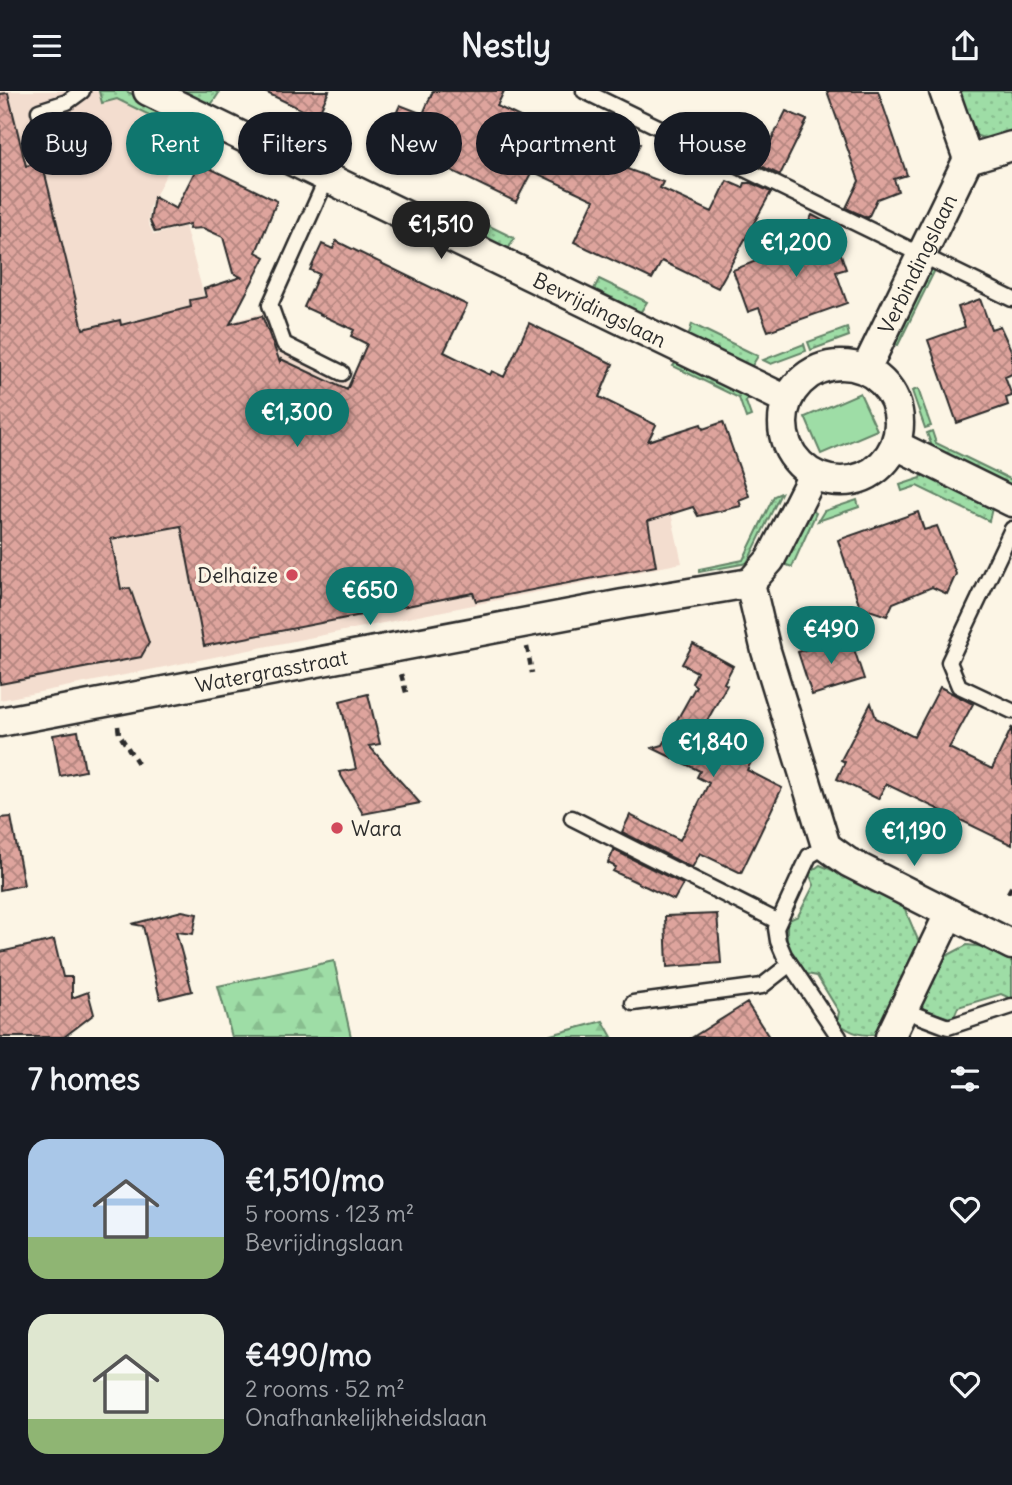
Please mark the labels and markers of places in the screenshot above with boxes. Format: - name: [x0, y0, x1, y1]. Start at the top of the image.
- pin: €1,510: [384, 201, 498, 261]
- pin: €1,200: [739, 219, 853, 279]
- pin: €1,300: [240, 389, 354, 449]
- place label: Delhaize: [197, 562, 278, 589]
- marker: Delhaize: [284, 567, 300, 583]
- pin: €650: [329, 567, 411, 627]
- pin: €490: [790, 607, 872, 666]
- pin: €1,840: [656, 719, 770, 779]
- pin: €1,190: [857, 809, 971, 868]
- place label: Wara: [351, 815, 402, 842]
- marker: Wara: [329, 820, 345, 836]

